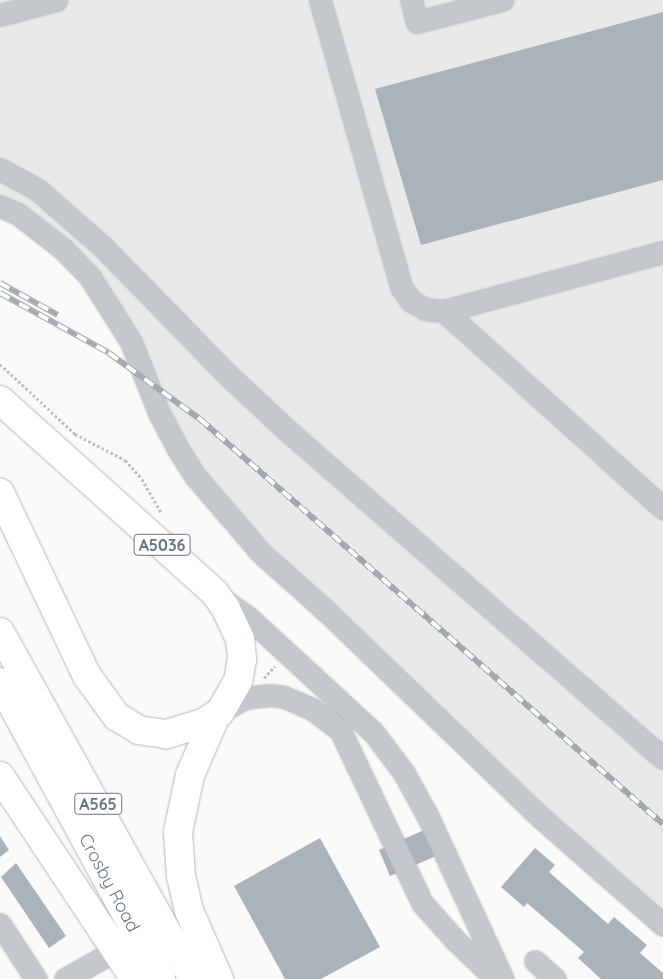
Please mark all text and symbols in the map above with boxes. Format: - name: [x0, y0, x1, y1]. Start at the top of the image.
- road number: A5036: [133, 532, 191, 558]
- road number: A565: [73, 791, 123, 818]
- street label: Crosby Road: [74, 830, 144, 936]

